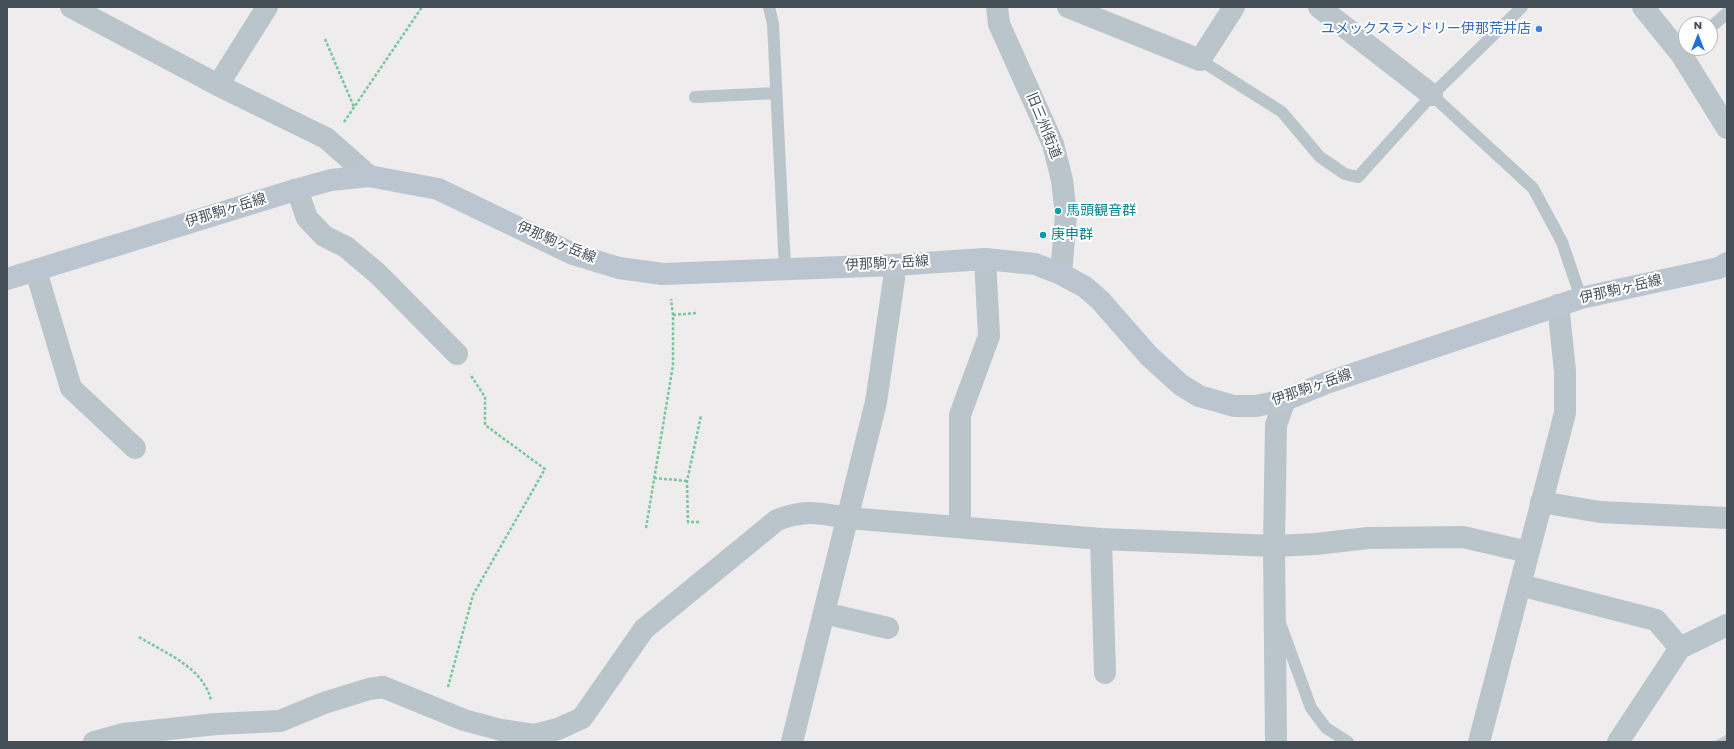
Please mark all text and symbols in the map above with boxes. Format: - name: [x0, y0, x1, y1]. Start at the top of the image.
- north arrow: [1678, 16, 1718, 56]
- text: N: [1694, 17, 1702, 33]
- place label: ユメックスランドリー伊那荒井店: [1321, 21, 1531, 37]
- marker: ユメックスランドリー伊那荒井店: [1534, 24, 1544, 34]
- street label: 旧三州街道: [1022, 90, 1064, 162]
- street label: 伊那駒ヶ岳線: [183, 191, 269, 231]
- place label: 馬頭観音群: [1066, 203, 1136, 219]
- marker: 馬頭観音群: [1053, 206, 1063, 216]
- street label: 伊那駒ヶ岳線: [514, 219, 598, 267]
- place label: 庚申群: [1051, 227, 1093, 243]
- marker: 庚申群: [1038, 230, 1048, 240]
- street label: 伊那駒ヶ岳線: [845, 253, 929, 275]
- street label: 伊那駒ヶ岳線: [1578, 272, 1664, 308]
- street label: 伊那駒ヶ岳線: [1270, 366, 1354, 410]

